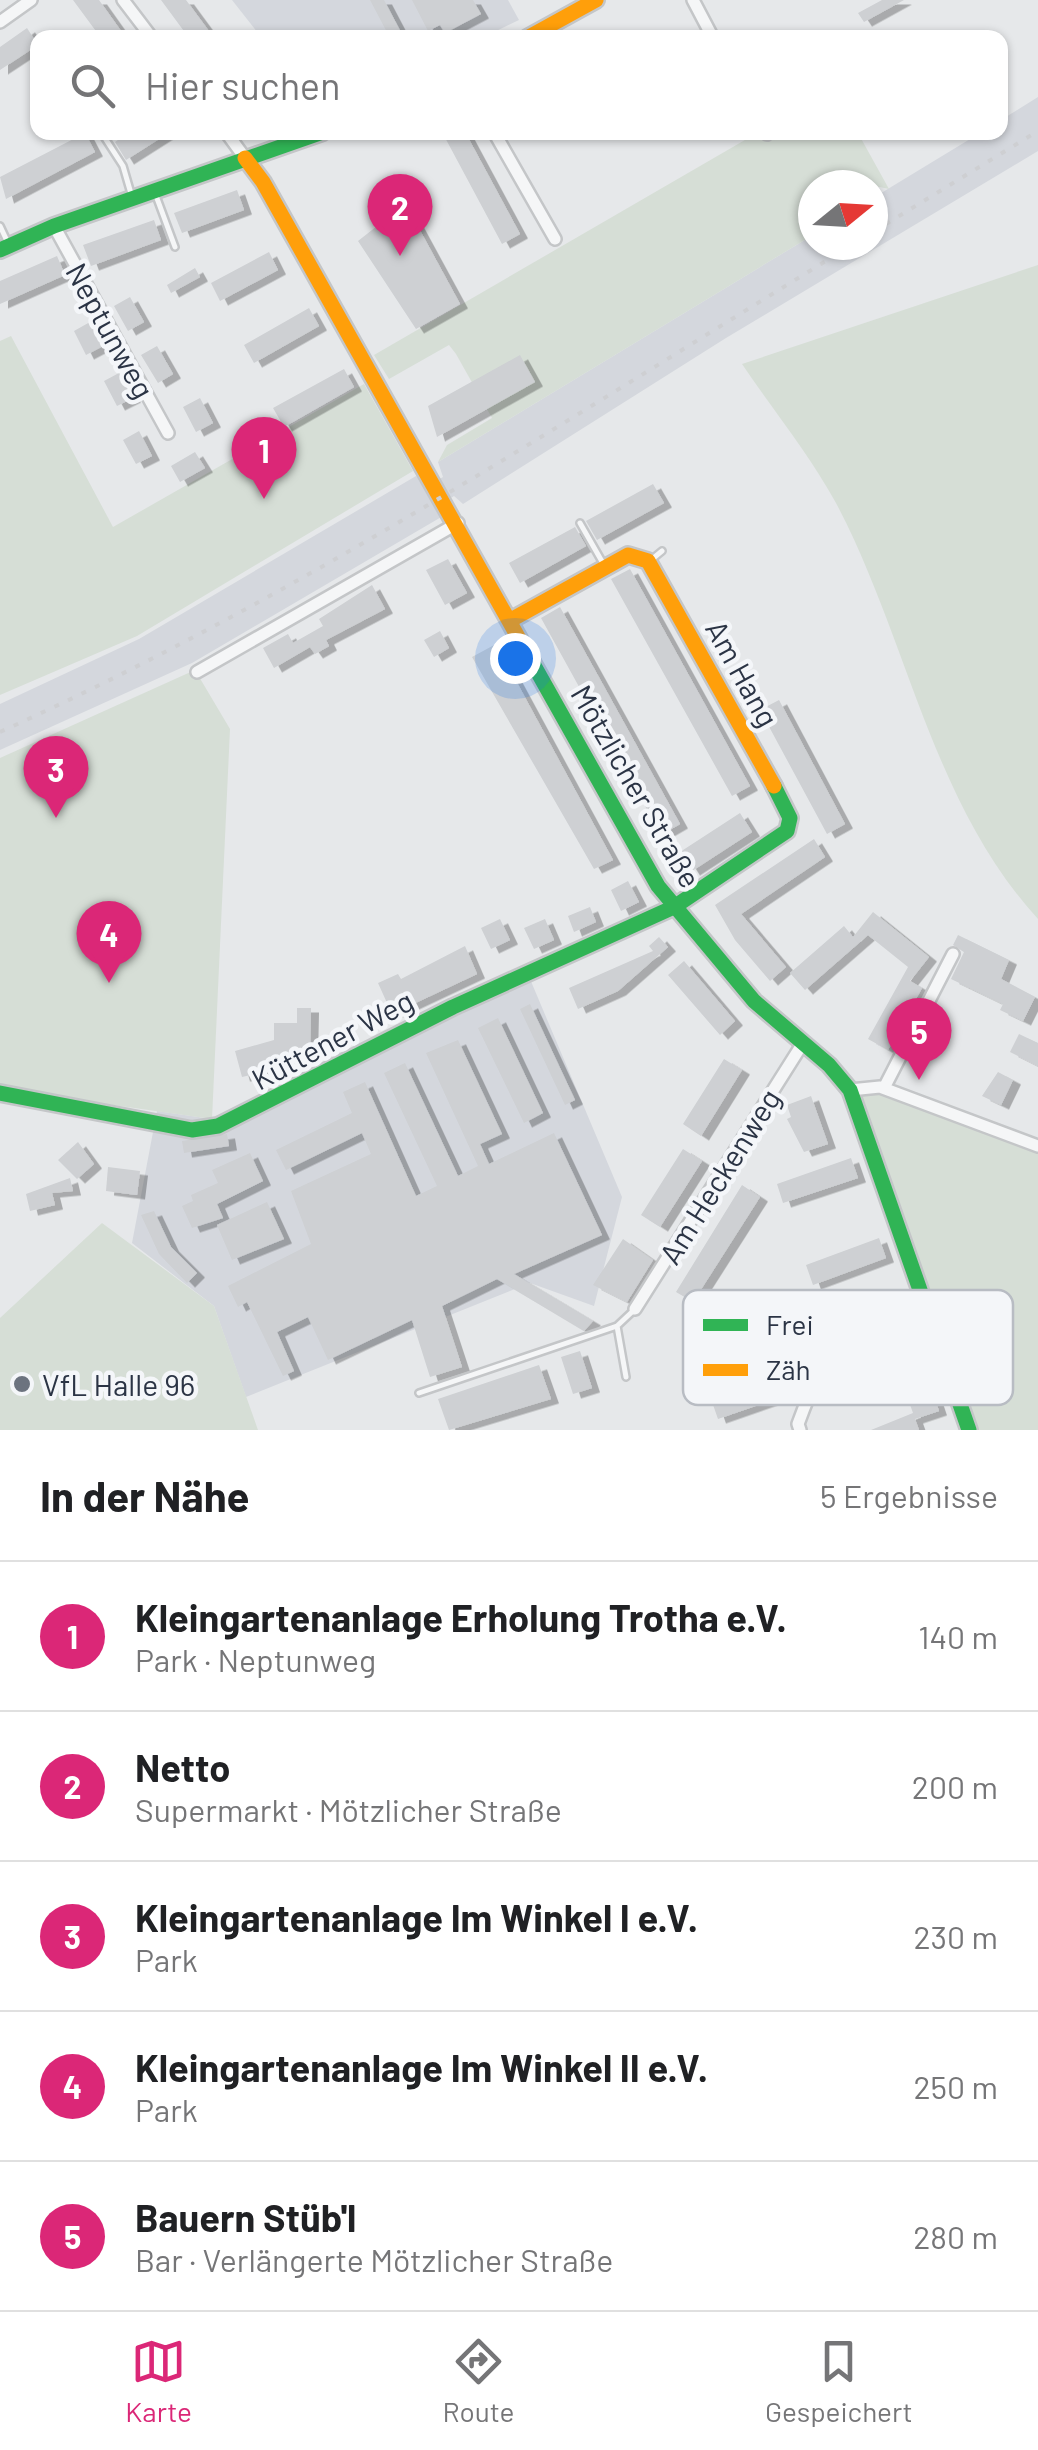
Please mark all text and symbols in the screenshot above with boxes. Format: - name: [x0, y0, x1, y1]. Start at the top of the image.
- search box: [30, 30, 1008, 140]
- icon: search: [65, 58, 120, 113]
- text: Hier suchen: [145, 62, 341, 108]
- north arrow: [798, 170, 888, 260]
- pin: 2: [368, 174, 432, 256]
- street label: Neptunweg: [59, 256, 163, 404]
- pin: 1: [232, 416, 296, 499]
- street label: Am Hang: [699, 613, 787, 733]
- your location: [490, 633, 541, 684]
- street label: Mötzlicher Straße: [564, 678, 710, 894]
- pin: 3: [23, 736, 88, 818]
- pin: 4: [76, 900, 142, 983]
- street label: Küttener Weg: [245, 981, 419, 1097]
- pin: 5: [886, 998, 952, 1080]
- street label: Am Heckenweg: [651, 1082, 787, 1270]
- legend: [683, 1290, 1013, 1405]
- text: Frei: [766, 1307, 814, 1341]
- text: Zäh: [766, 1352, 811, 1386]
- place label: VfL Halle 96: [42, 1366, 195, 1402]
- marker: VfL Halle 96: [11, 1373, 33, 1395]
- text: In der Nähe: [40, 1470, 249, 1520]
- text: 5 Ergebnisse: [820, 1476, 998, 1514]
- text: Kleingartenanlage Erholung Trotha e.V.: [135, 1594, 787, 1640]
- text: 1: [67, 1617, 78, 1655]
- text: 140 m: [918, 1617, 998, 1655]
- text: Park · Neptunweg: [135, 1640, 376, 1678]
- text: Netto: [135, 1744, 230, 1790]
- text: 2: [64, 1767, 81, 1805]
- text: 200 m: [912, 1767, 998, 1805]
- text: Supermarkt · Mötzlicher Straße: [135, 1790, 562, 1828]
- text: Kleingartenanlage Im Winkel I e.V.: [135, 1894, 698, 1940]
- text: 3: [64, 1917, 81, 1955]
- text: 230 m: [914, 1917, 998, 1955]
- text: Park: [135, 1940, 198, 1978]
- text: Kleingartenanlage Im Winkel II e.V.: [135, 2044, 708, 2090]
- text: 4: [63, 2067, 82, 2105]
- text: 250 m: [913, 2067, 998, 2105]
- text: Park: [135, 2090, 198, 2128]
- text: Bauern Stüb'l: [135, 2194, 356, 2240]
- text: 5: [64, 2217, 81, 2255]
- text: 280 m: [913, 2217, 998, 2255]
- text: Bar · Verlängerte Mötzlicher Straße: [135, 2240, 613, 2278]
- tab: Karte: [125, 2334, 192, 2428]
- tab: Route: [442, 2334, 514, 2428]
- tab: Gespeichert: [765, 2334, 913, 2428]

